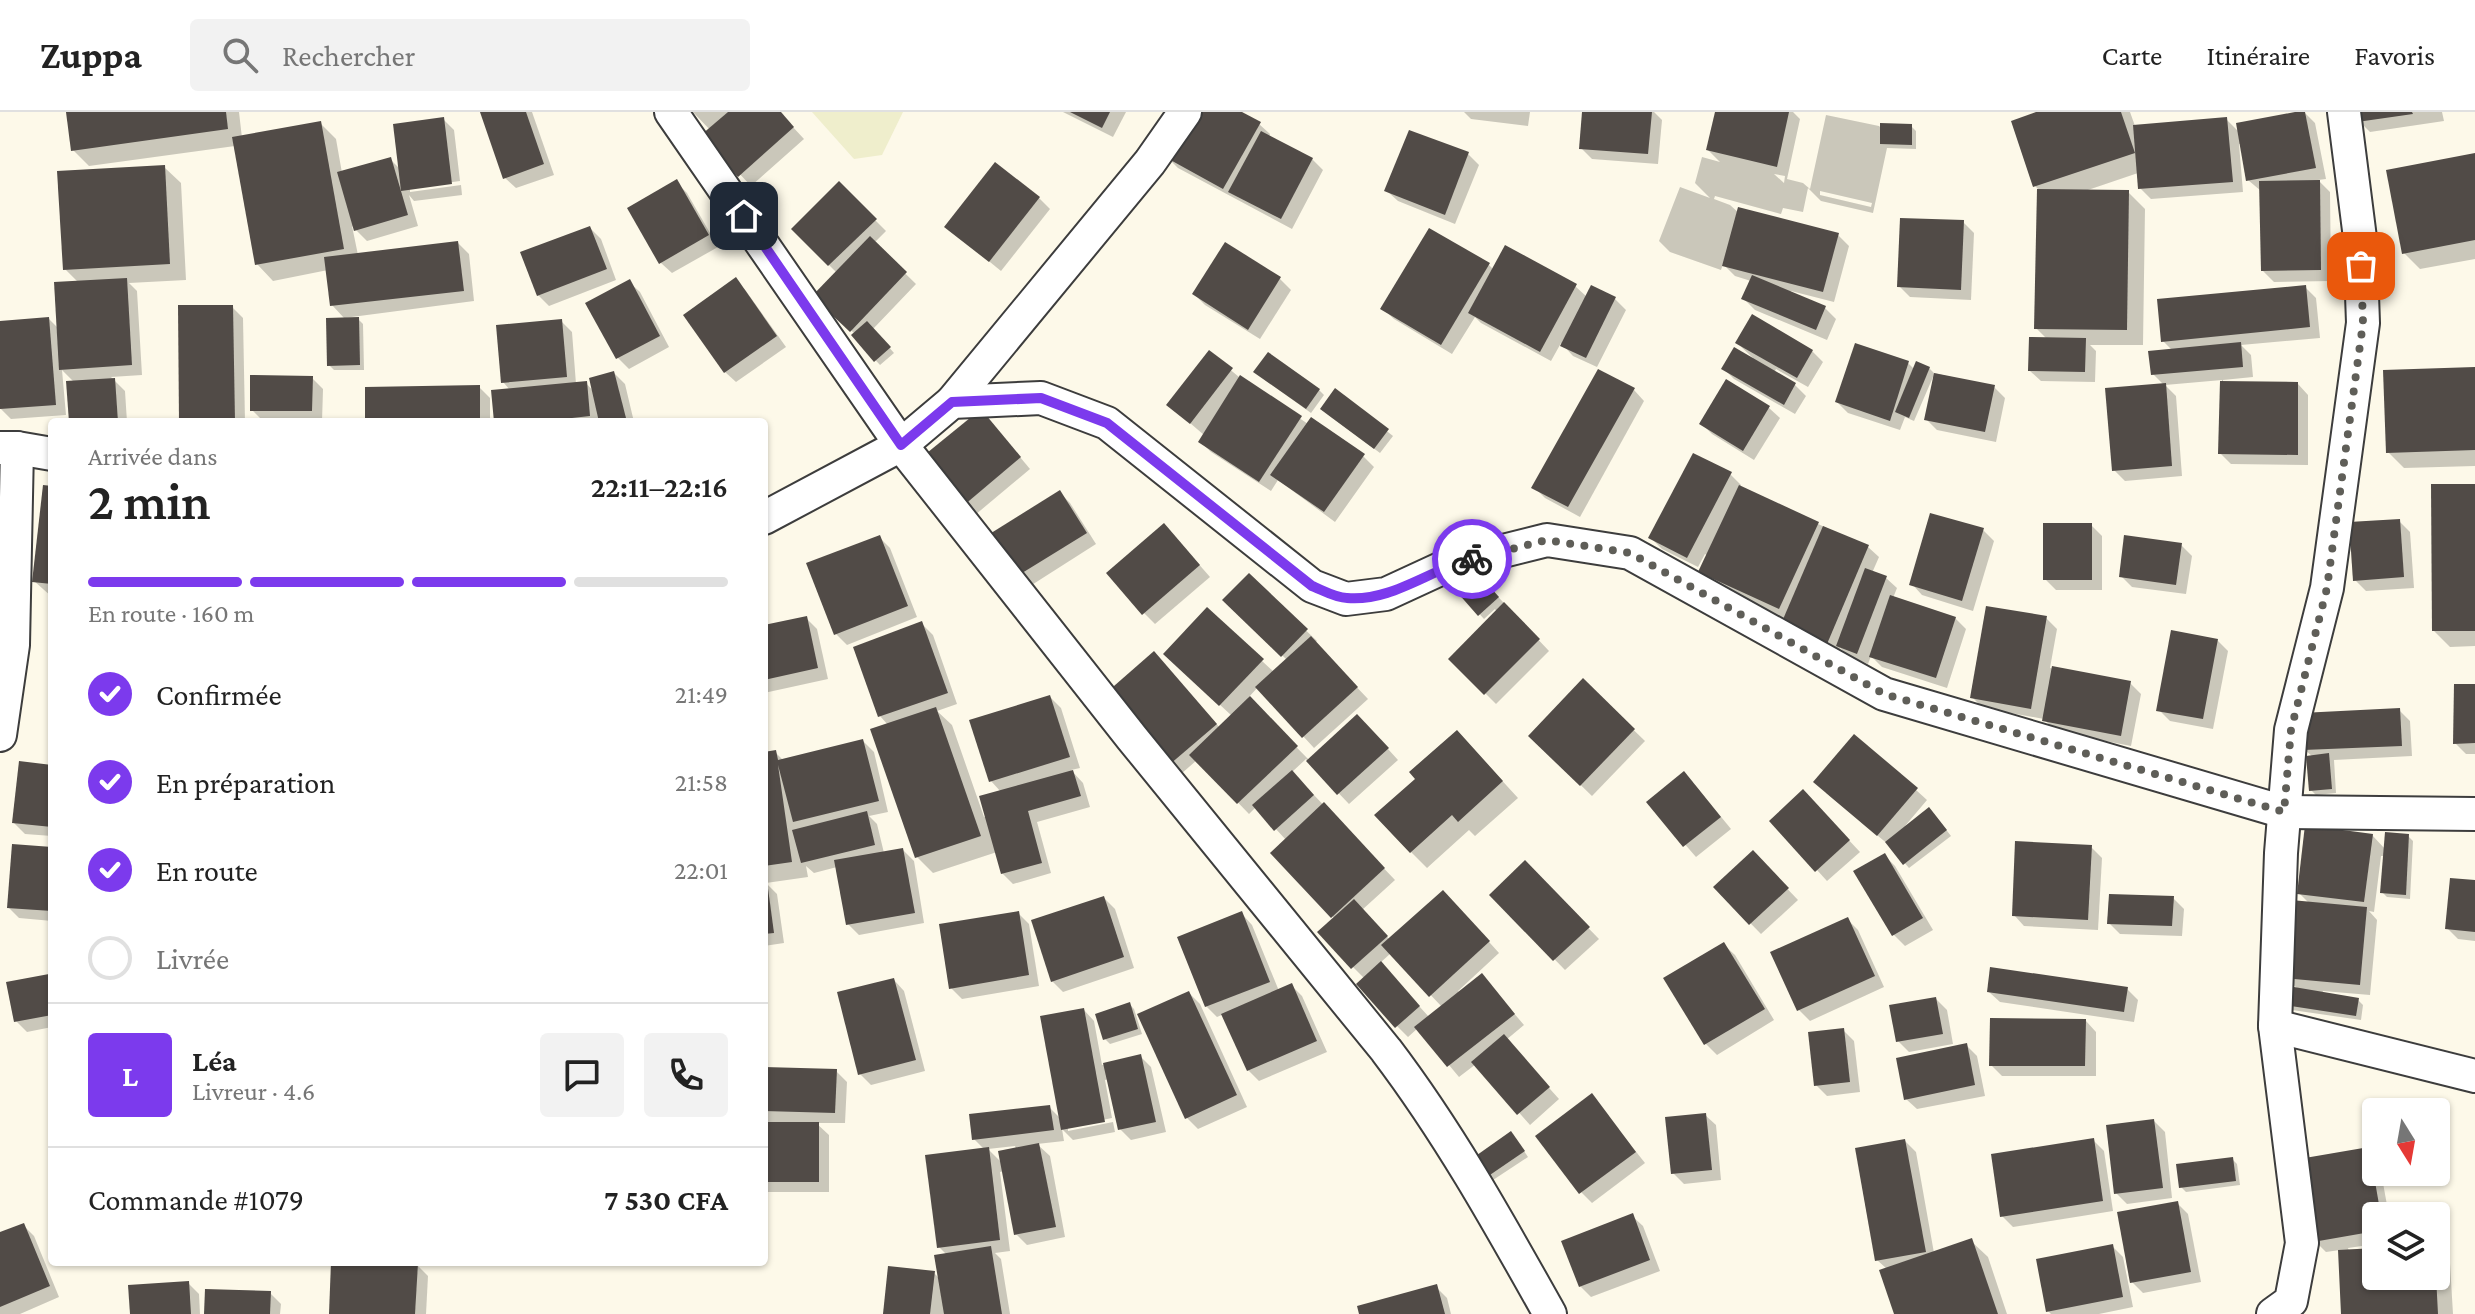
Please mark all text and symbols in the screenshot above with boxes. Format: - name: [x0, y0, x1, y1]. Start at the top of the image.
- search box: [190, 19, 750, 91]
- icon: search: [218, 33, 262, 77]
- text: Zuppa: [40, 34, 142, 76]
- text: Rechercher: [282, 39, 415, 72]
- text: Carte: [2102, 40, 2162, 71]
- text: Itinéraire: [2206, 40, 2310, 71]
- text: Favoris: [2354, 40, 2435, 71]
- pin: [710, 182, 778, 250]
- icon: home: [722, 194, 766, 238]
- pin: [2327, 232, 2395, 300]
- icon: bag: [2339, 244, 2383, 288]
- text: Arrivée dans: [88, 442, 217, 471]
- text: 22:11–22:16: [591, 470, 728, 503]
- text: 2 min: [88, 472, 211, 530]
- courier: [1432, 519, 1512, 599]
- icon: bike: [1450, 537, 1494, 581]
- text: En route · 160 m: [88, 599, 255, 628]
- icon: check: [88, 672, 132, 716]
- text: Confirmée: [156, 678, 282, 711]
- text: 21:49: [675, 680, 728, 709]
- icon: check: [88, 760, 132, 804]
- text: En préparation: [156, 766, 335, 799]
- text: 21:58: [675, 768, 728, 797]
- icon: check: [88, 848, 132, 892]
- text: En route: [156, 854, 258, 887]
- text: 22:01: [674, 856, 728, 885]
- text: Livrée: [156, 942, 229, 975]
- button: chat: [540, 1033, 624, 1117]
- button: phone: [644, 1033, 728, 1117]
- text: Léa: [192, 1044, 237, 1077]
- text: L: [122, 1059, 138, 1092]
- text: Livreur · 4.6: [192, 1077, 315, 1106]
- north arrow: [2362, 1098, 2450, 1186]
- map controls: [2362, 1098, 2450, 1290]
- text: Commande #1079: [88, 1183, 304, 1216]
- text: 7 530 CFA: [604, 1183, 728, 1216]
- button: layers: [2362, 1202, 2450, 1290]

